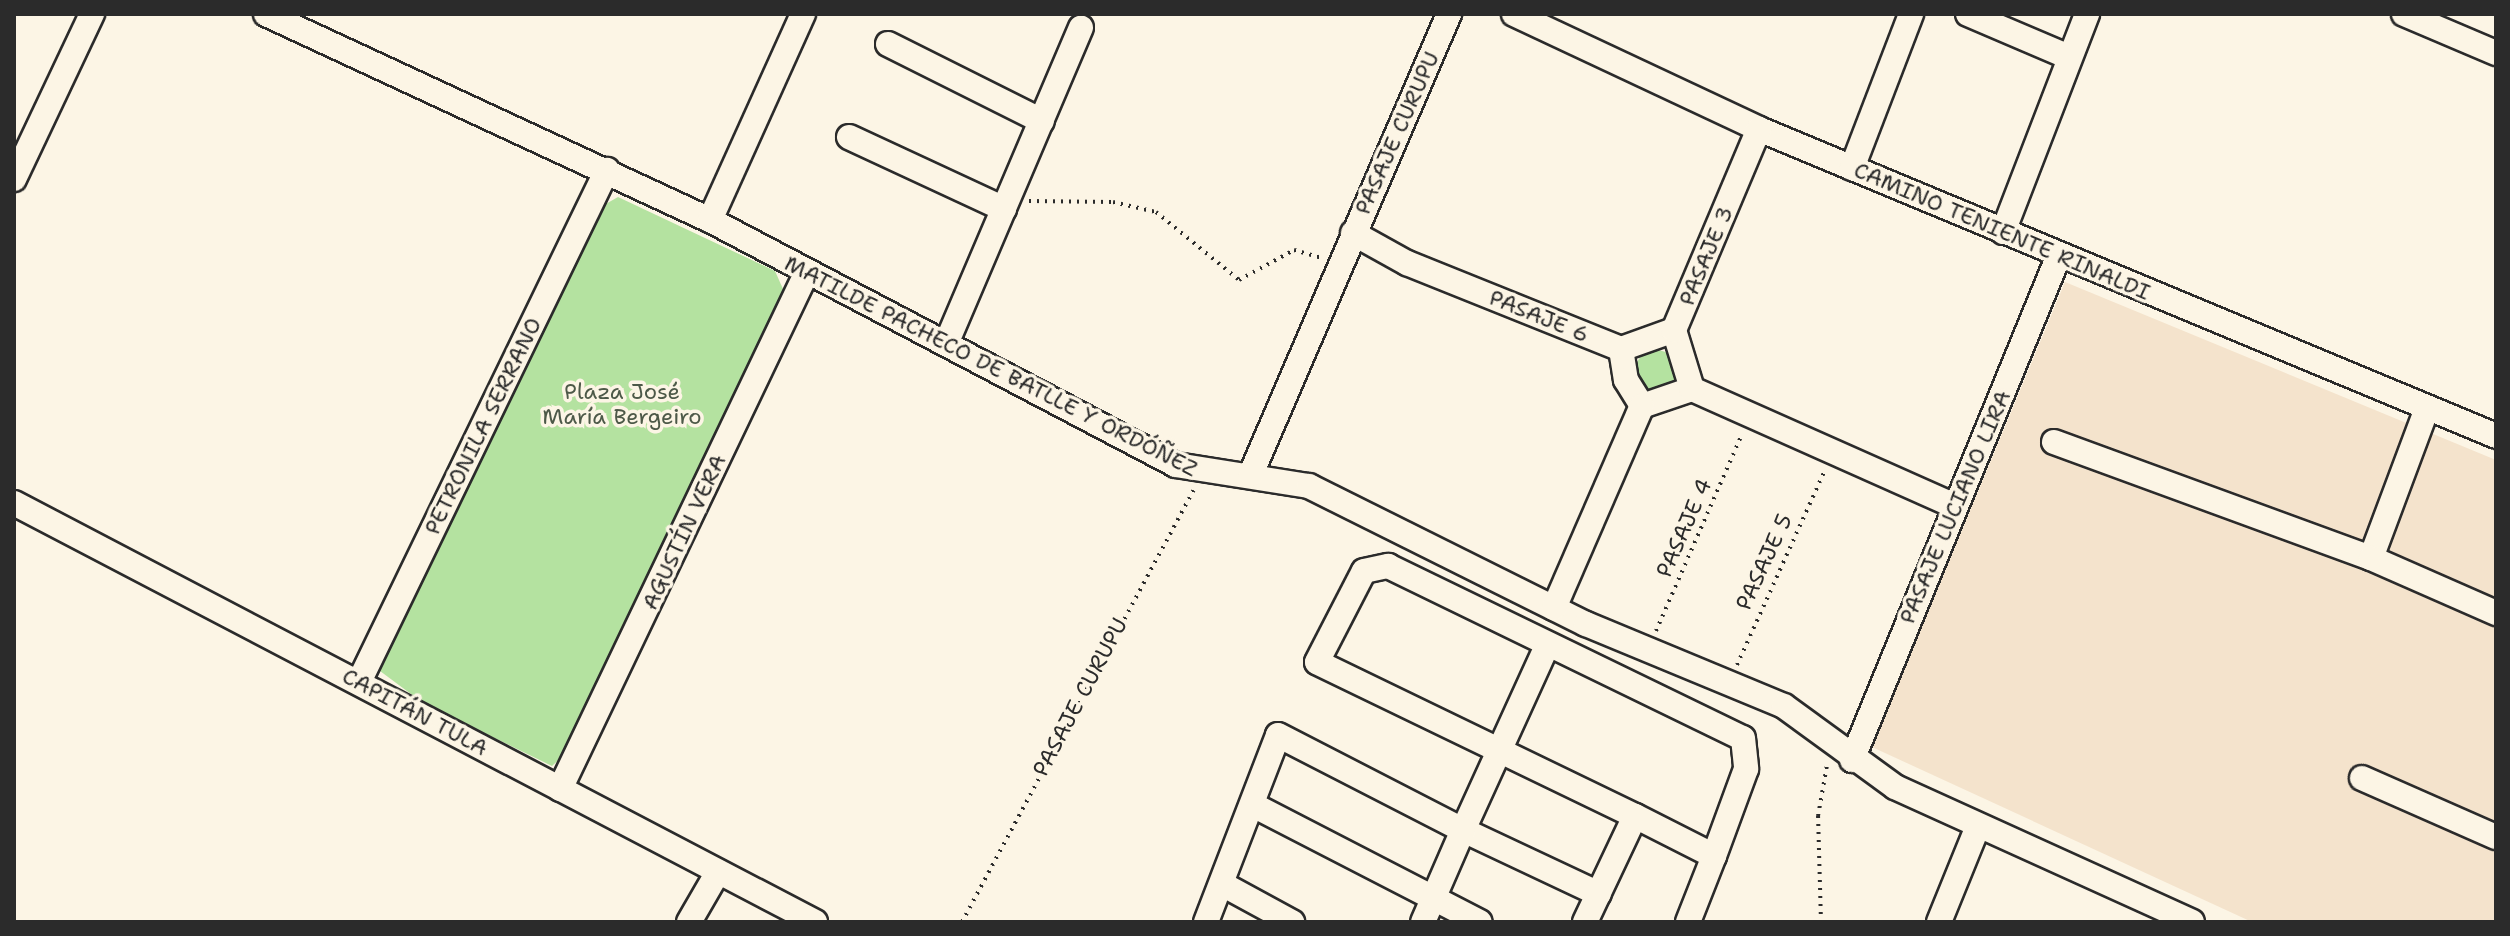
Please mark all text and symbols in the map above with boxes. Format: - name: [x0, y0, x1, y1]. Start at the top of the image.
- street label: PASAJE CURUPU: [1349, 47, 1445, 219]
- street label: CAMINO TENIENTE RINALDI: [1850, 157, 2154, 305]
- street label: PASAJE 3: [1673, 203, 1739, 309]
- street label: MATILDE PACHECO DE BATLLE Y ORDÓÑEZ: [780, 250, 1202, 482]
- street label: PASAJE 6: [1485, 284, 1593, 348]
- street label: PETRONILA SERRANO: [419, 313, 547, 539]
- park label: Plaza José María Bergeiro: [542, 378, 702, 430]
- street label: PASAJE LUCIANO LIRA: [1894, 386, 2016, 628]
- street label: AGUSTÍN VERA: [636, 450, 732, 614]
- street label: PASAJE 4: [1651, 475, 1717, 581]
- street label: PASAJE 5: [1730, 510, 1798, 614]
- street label: PASAJE CURUPU: [1027, 613, 1133, 781]
- street label: CAPITÁN TULA: [338, 663, 492, 761]

